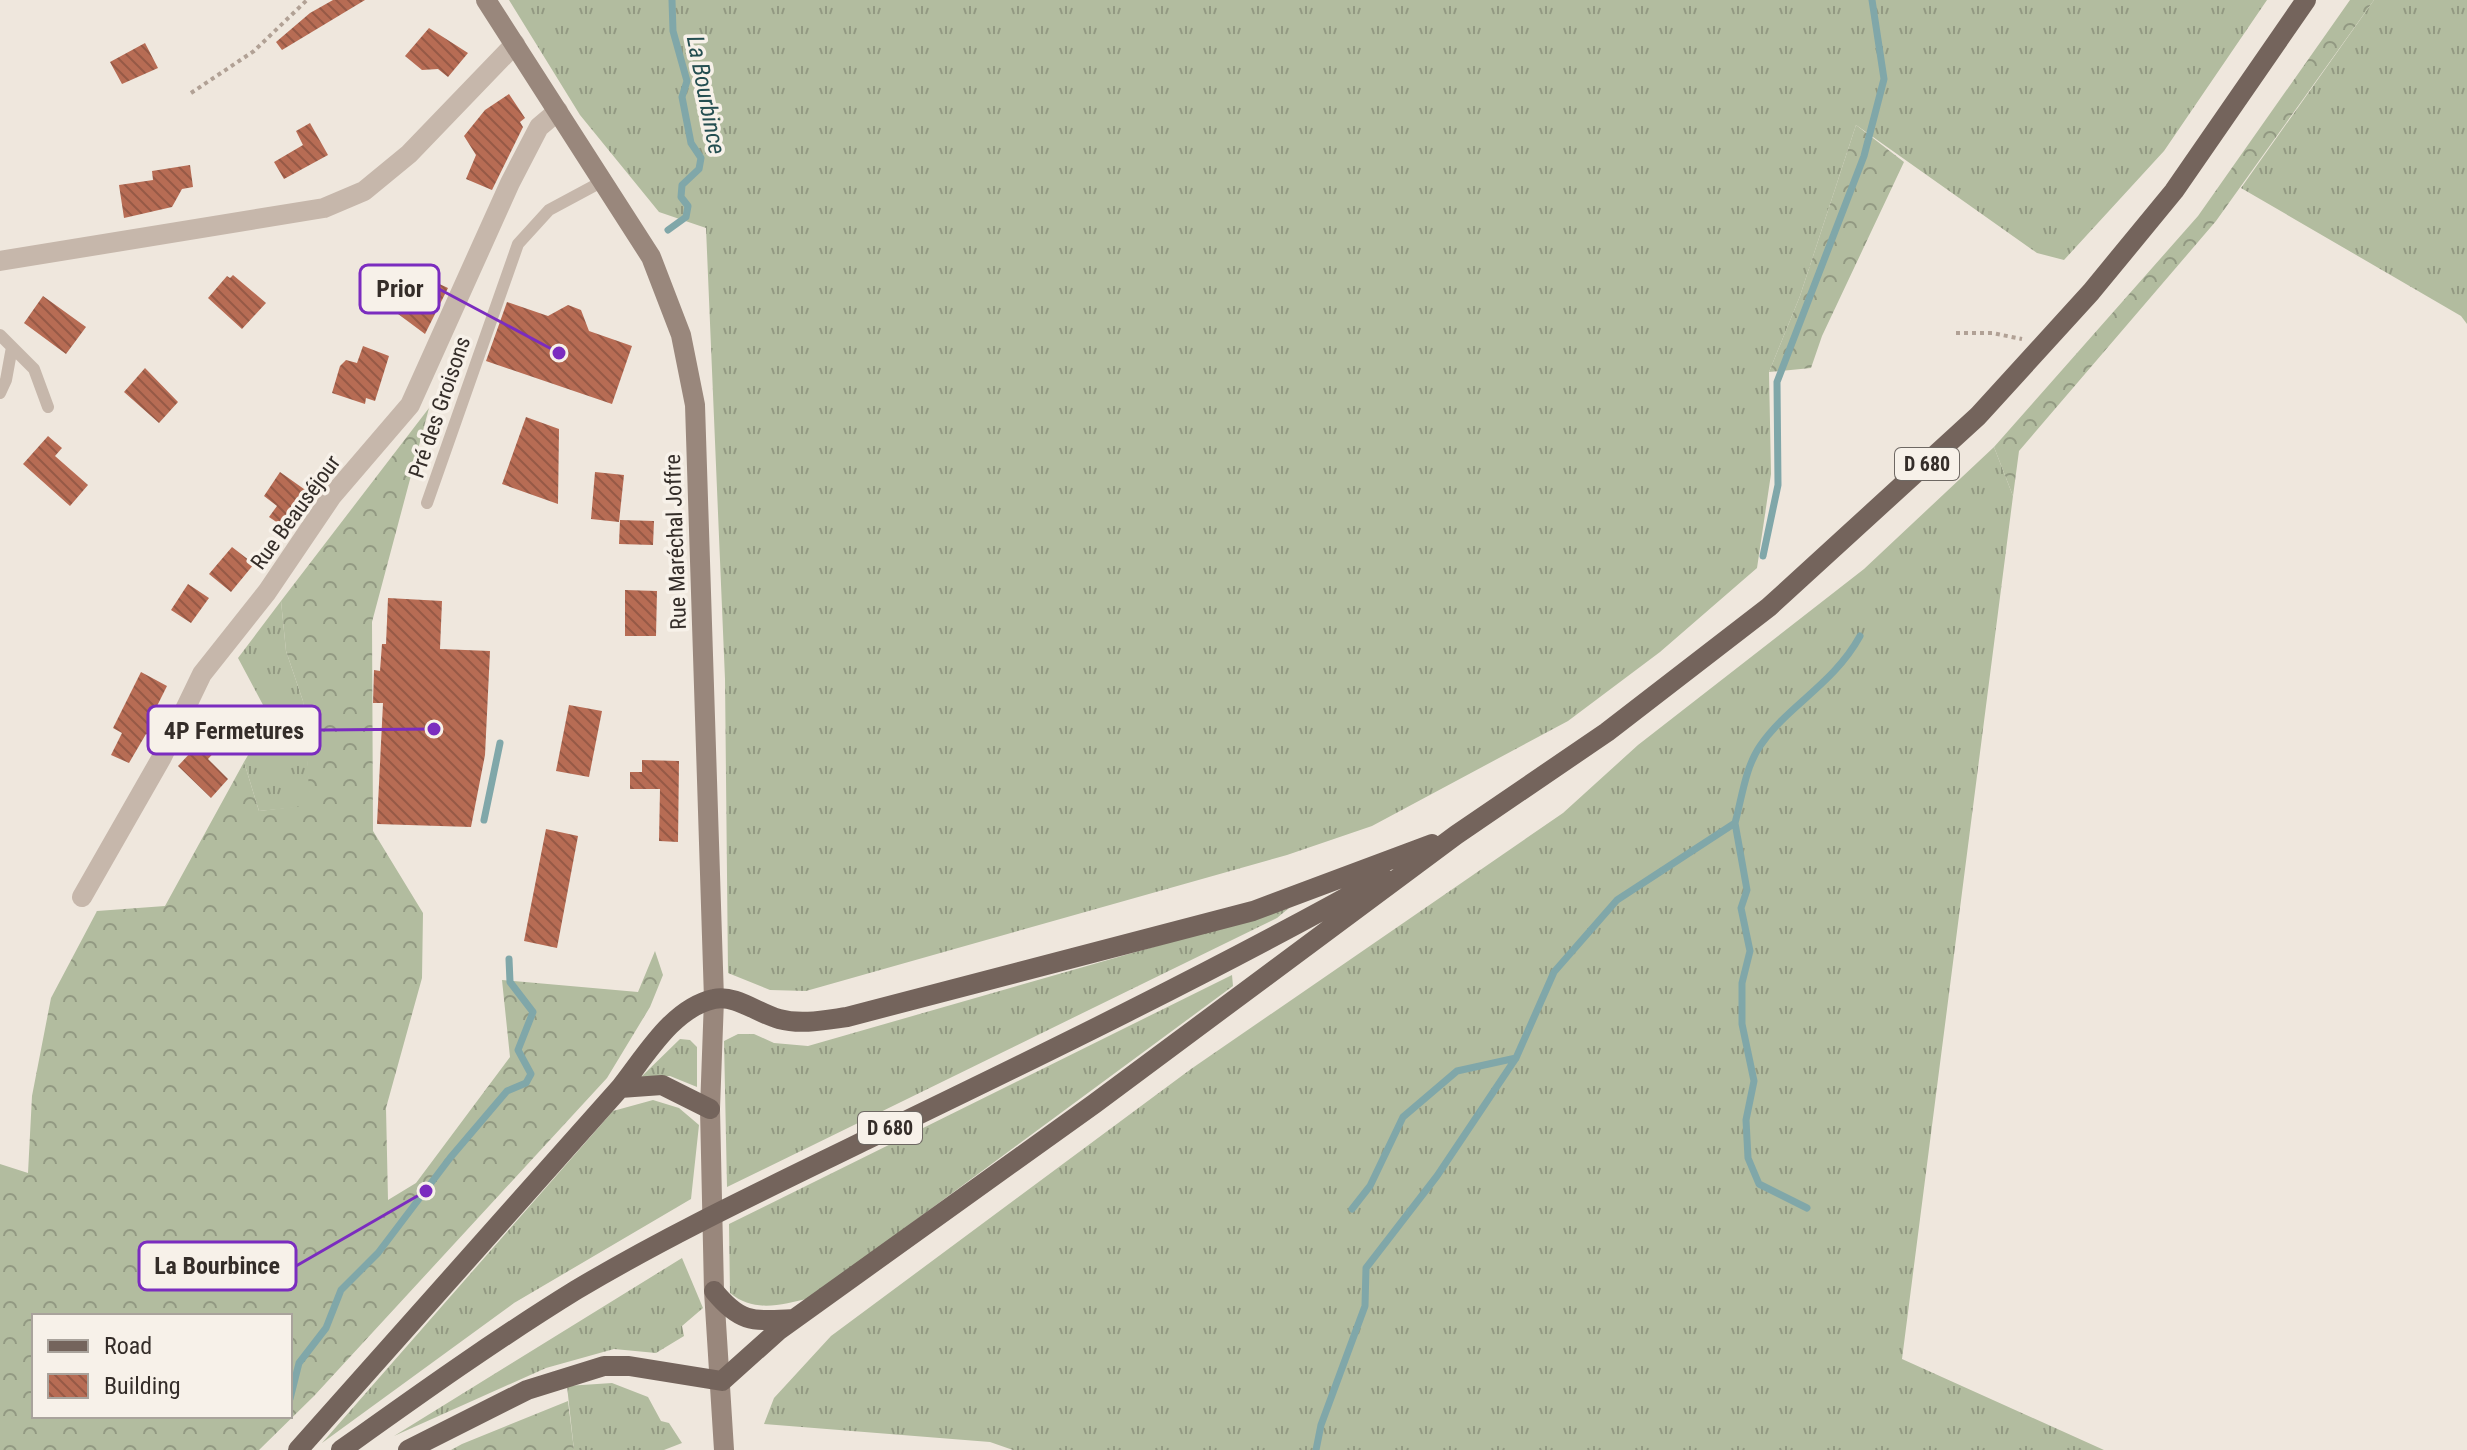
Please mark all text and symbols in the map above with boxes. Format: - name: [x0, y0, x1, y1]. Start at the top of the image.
- water label: La Bourbince: [681, 33, 731, 157]
- callout: Prior: [360, 265, 439, 313]
- text: Prior: [376, 275, 424, 303]
- street label: Pré des Groisons: [404, 333, 475, 481]
- road number: D 680: [1895, 448, 1959, 480]
- street label: Rue Beauséjour: [246, 450, 345, 574]
- street label: Rue Maréchal Joffre: [660, 454, 691, 630]
- callout: 4P Fermetures: [148, 706, 320, 754]
- text: 4P Fermetures: [164, 717, 304, 745]
- road number: D 680: [858, 1112, 922, 1144]
- callout: La Bourbince: [139, 1242, 296, 1290]
- text: La Bourbince: [154, 1252, 280, 1280]
- legend: [32, 1314, 292, 1418]
- text: Road: [104, 1332, 152, 1360]
- text: Building: [104, 1372, 181, 1400]

